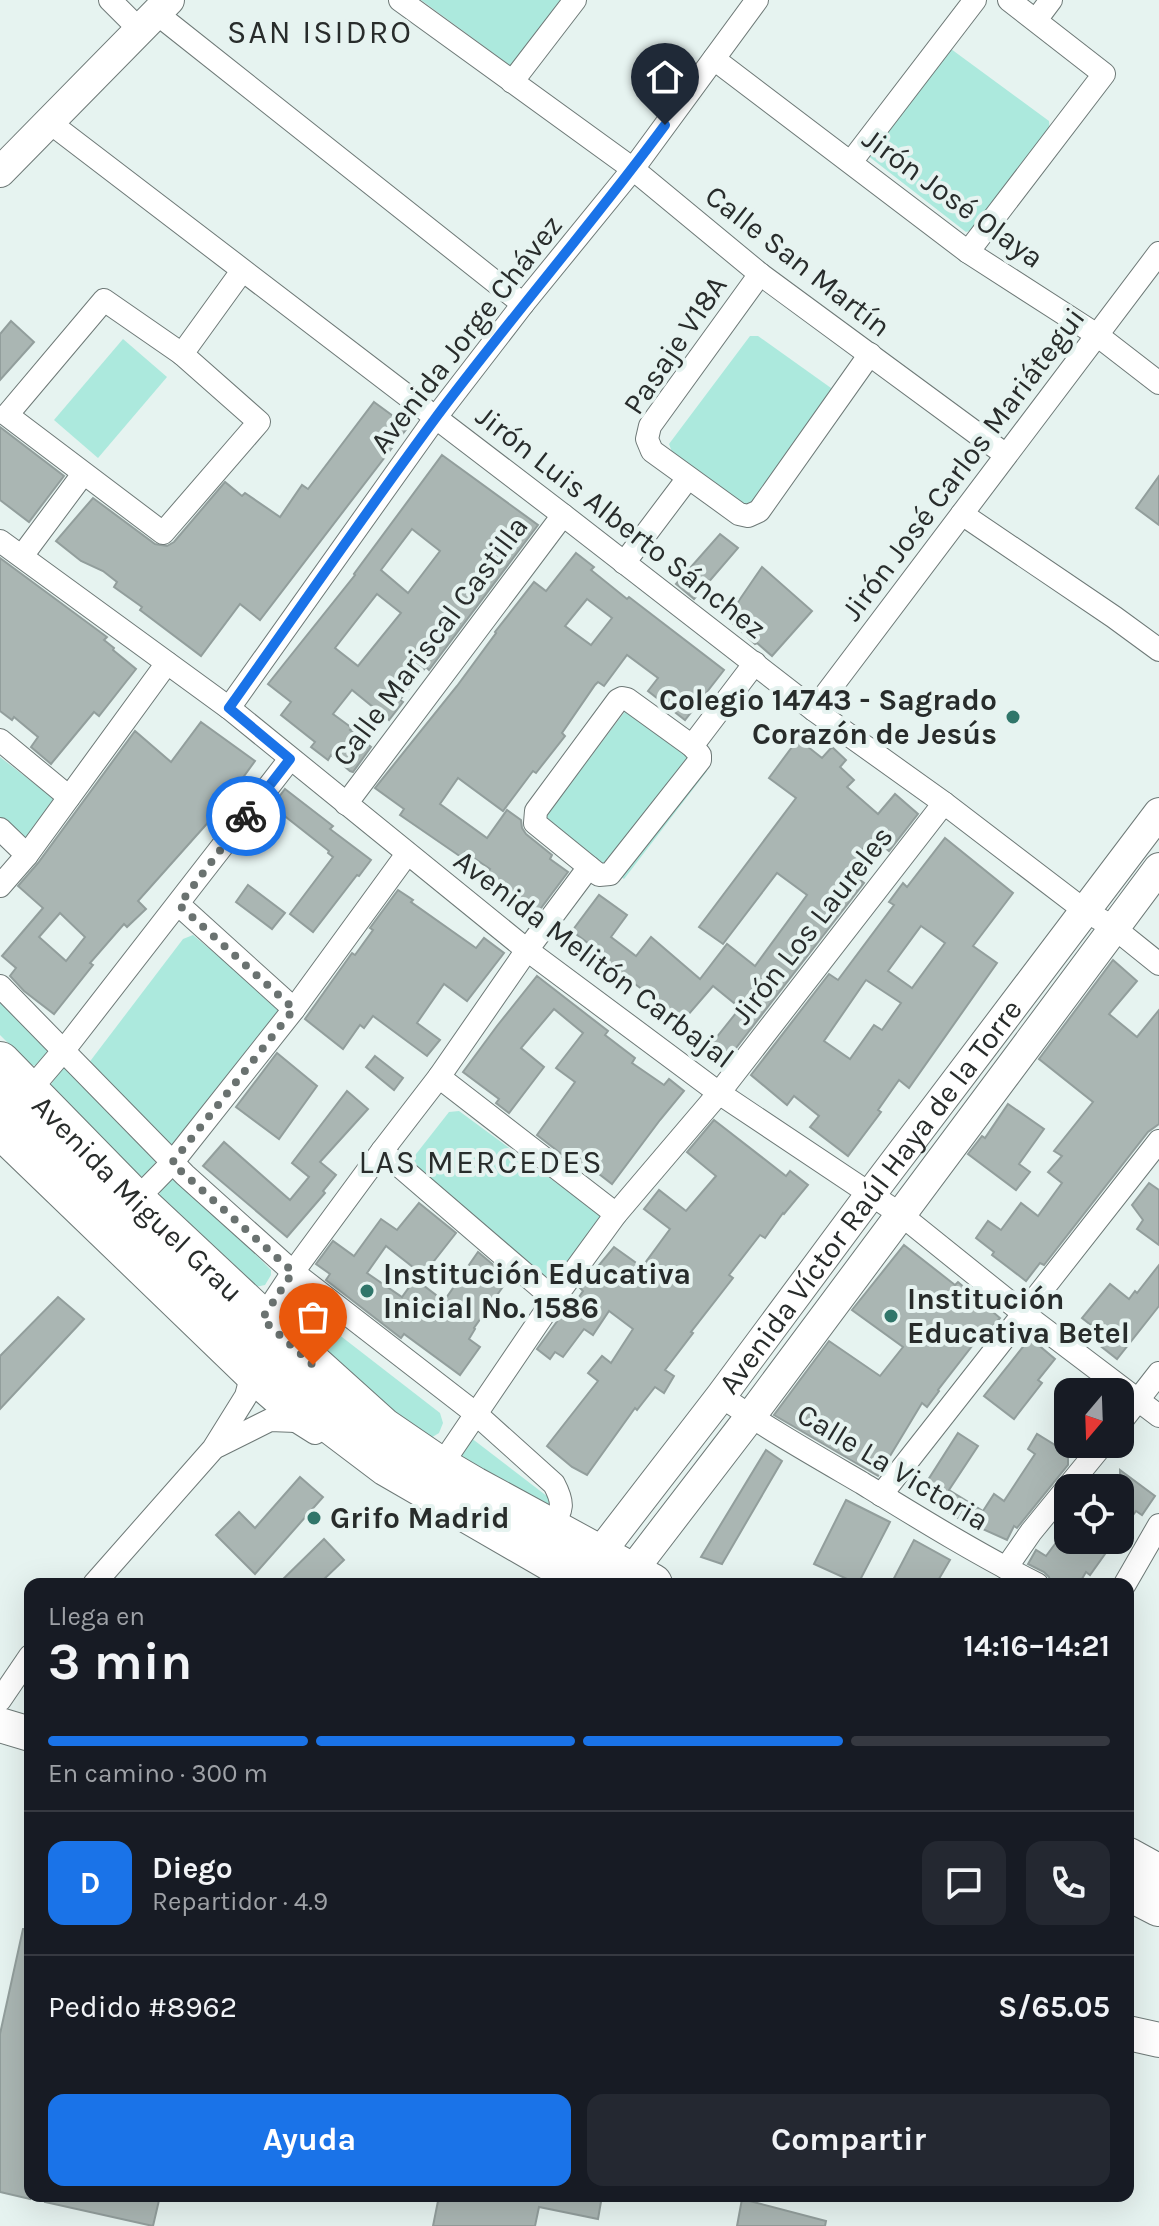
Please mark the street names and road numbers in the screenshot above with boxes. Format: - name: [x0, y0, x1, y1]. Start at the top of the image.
- street label: Jirón José Olaya: [855, 120, 1051, 276]
- street label: Calle San Martín: [698, 177, 898, 345]
- street label: Avenida Jorge Chávez: [362, 208, 570, 460]
- street label: Pasaje V18A: [615, 269, 735, 421]
- street label: Jirón José Carlos Mariátegui: [833, 300, 1093, 628]
- street label: Jirón Luis Alberto Sánchez: [469, 398, 773, 646]
- street label: Calle Mariscal Castilla: [324, 509, 536, 773]
- street label: Jirón Los Laureles: [724, 819, 900, 1031]
- street label: Avenida Melitón Carbajal: [447, 842, 741, 1076]
- street label: Avenida Víctor Raúl Haya de la Torre: [711, 992, 1030, 1401]
- street label: Avenida Miguel Grau: [25, 1088, 250, 1310]
- street label: Calle La Victoria: [791, 1396, 995, 1538]

